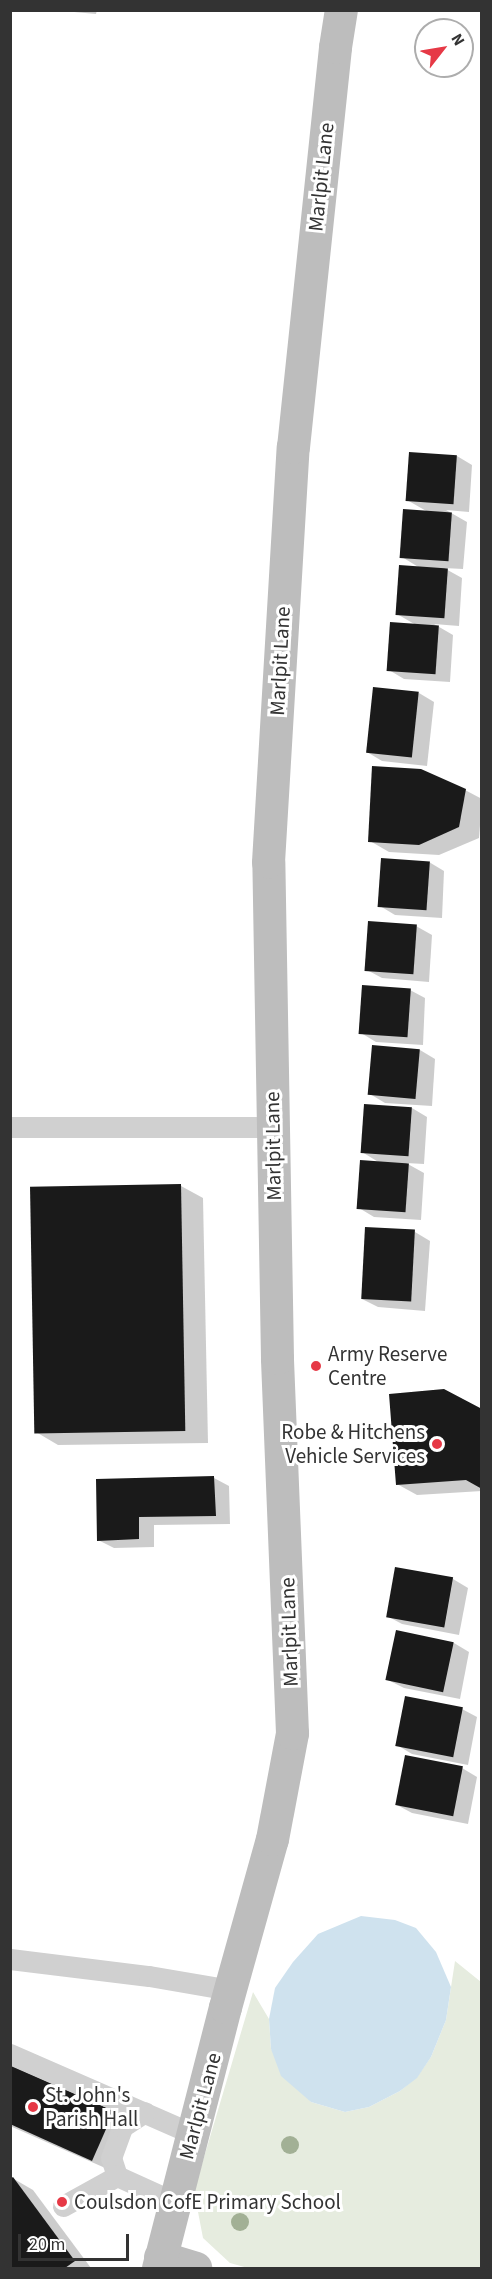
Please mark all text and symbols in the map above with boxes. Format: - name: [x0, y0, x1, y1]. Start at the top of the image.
- north arrow: [414, 18, 474, 78]
- text: N: [446, 30, 470, 50]
- street label: Marlpit Lane: [303, 121, 339, 233]
- street label: Marlpit Lane: [265, 606, 295, 716]
- street label: Marlpit Lane: [259, 1091, 287, 1201]
- place label: Army Reserve Centre: [328, 1341, 447, 1391]
- marker: Army Reserve Centre: [309, 1359, 323, 1373]
- place label: Robe & Hitchens Vehicle Services: [281, 1419, 425, 1469]
- marker: Robe & Hitchens Vehicle Services: [430, 1437, 444, 1451]
- street label: Marlpit Lane: [275, 1577, 303, 1687]
- street label: Marlpit Lane: [174, 2050, 226, 2162]
- place label: St. John's Parish Hall: [45, 2082, 138, 2132]
- marker: St. John's Parish Hall: [26, 2100, 40, 2114]
- place label: Coulsdon CofE Primary School: [74, 2189, 341, 2215]
- marker: Coulsdon CofE Primary School: [55, 2195, 69, 2209]
- scale bar: [21, 2222, 132, 2260]
- text: 20 m: [29, 2232, 65, 2257]

